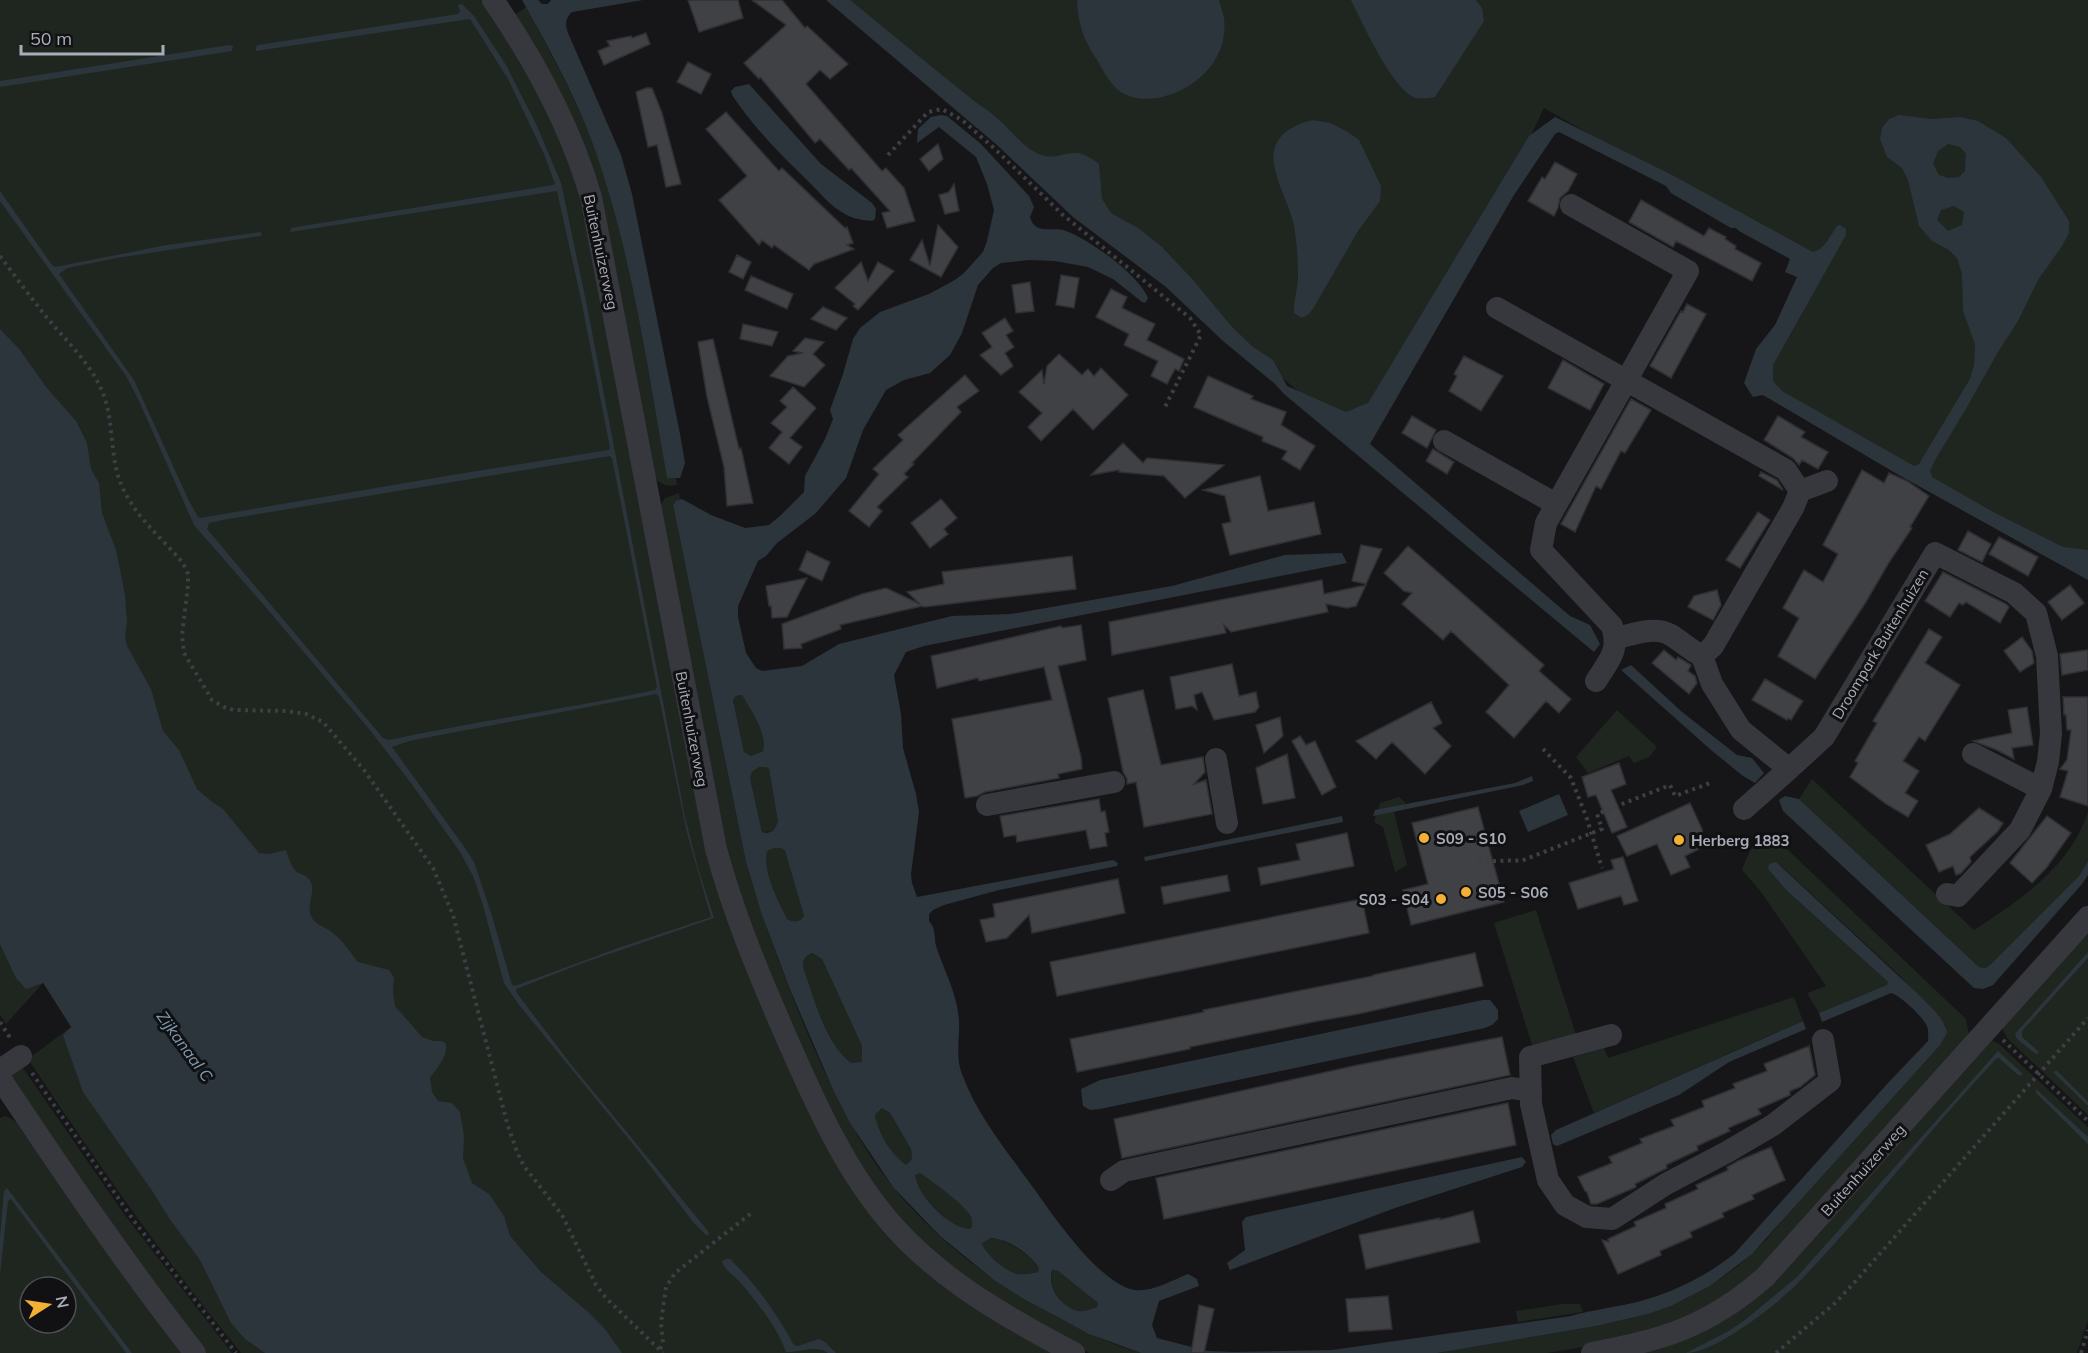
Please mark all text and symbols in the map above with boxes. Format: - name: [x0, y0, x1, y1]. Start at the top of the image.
- scale bar: [21, 18, 164, 56]
- text: 50 m: [30, 27, 72, 50]
- street label: Buitenhuizerweg: [580, 193, 622, 311]
- street label: Droompark Buitenhuizen: [1828, 565, 1932, 723]
- street label: Buitenhuizerweg: [671, 670, 713, 788]
- place label: S09 - S10: [1436, 829, 1506, 848]
- marker: S09 - S10: [1417, 831, 1431, 845]
- place label: Herberg 1883: [1691, 831, 1789, 850]
- marker: Herberg 1883: [1672, 833, 1686, 847]
- place label: S05 - S06: [1478, 883, 1548, 902]
- marker: S05 - S06: [1459, 885, 1473, 899]
- place label: S03 - S04: [1359, 890, 1429, 909]
- marker: S03 - S04: [1434, 892, 1448, 906]
- water label: Zijkanaal C: [153, 1007, 217, 1085]
- street label: Buitenhuizerweg: [1817, 1120, 1909, 1220]
- north arrow: [18, 1275, 78, 1335]
- text: N: [52, 1294, 74, 1310]

